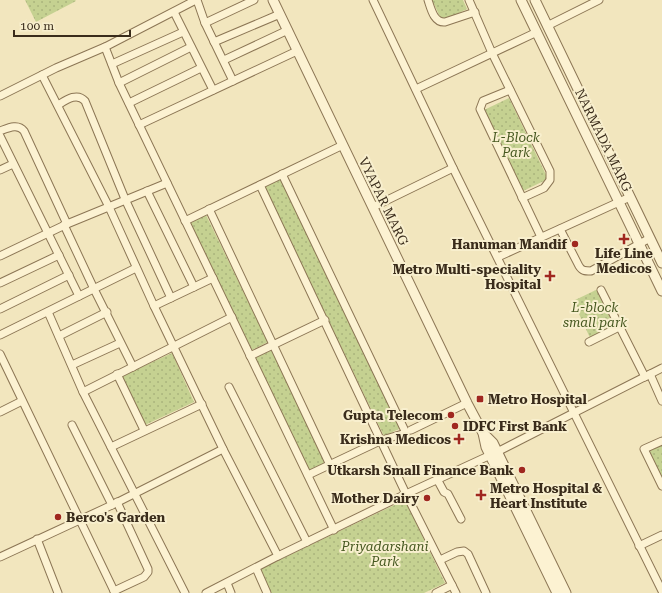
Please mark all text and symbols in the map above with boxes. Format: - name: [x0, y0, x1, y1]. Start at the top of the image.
- scale bar: [14, 12, 130, 38]
- text: 100 m: [20, 19, 54, 33]
- street label: NARMADA MARG: [572, 86, 635, 194]
- park label: L-Block Park: [491, 130, 541, 160]
- street label: VYAPAR MARG: [356, 155, 411, 248]
- marker: Life Line Medicos: [619, 234, 629, 244]
- place label: Hanuman Mandif: [452, 237, 567, 252]
- marker: Hanuman Mandif: [570, 239, 580, 249]
- place label: Life Line Medicos: [595, 246, 653, 276]
- place label: Metro Multi-speciality Hospital: [393, 262, 542, 292]
- marker: Metro Multi-speciality Hospital: [544, 270, 556, 282]
- park label: L-block small park: [563, 300, 628, 330]
- place label: Metro Hospital: [488, 392, 587, 407]
- marker: Metro Hospital: [475, 394, 485, 404]
- place label: Gupta Telecom: [343, 408, 443, 423]
- marker: Gupta Telecom: [446, 410, 456, 420]
- place label: IDFC First Bank: [463, 419, 567, 434]
- marker: IDFC First Bank: [450, 421, 460, 431]
- place label: Krishna Medicos: [340, 432, 451, 447]
- marker: Krishna Medicos: [454, 434, 464, 444]
- place label: Utkarsh Small Finance Bank: [327, 463, 514, 478]
- marker: Utkarsh Small Finance Bank: [517, 465, 527, 475]
- place label: Metro Hospital & Heart Institute: [490, 481, 602, 511]
- marker: Metro Hospital & Heart Institute: [475, 489, 487, 501]
- place label: Mother Dairy: [331, 491, 419, 506]
- marker: Mother Dairy: [422, 493, 432, 503]
- place label: Berco's Garden: [66, 510, 166, 525]
- marker: Berco's Garden: [53, 512, 63, 522]
- park label: Priyadarshani Park: [340, 539, 429, 569]

